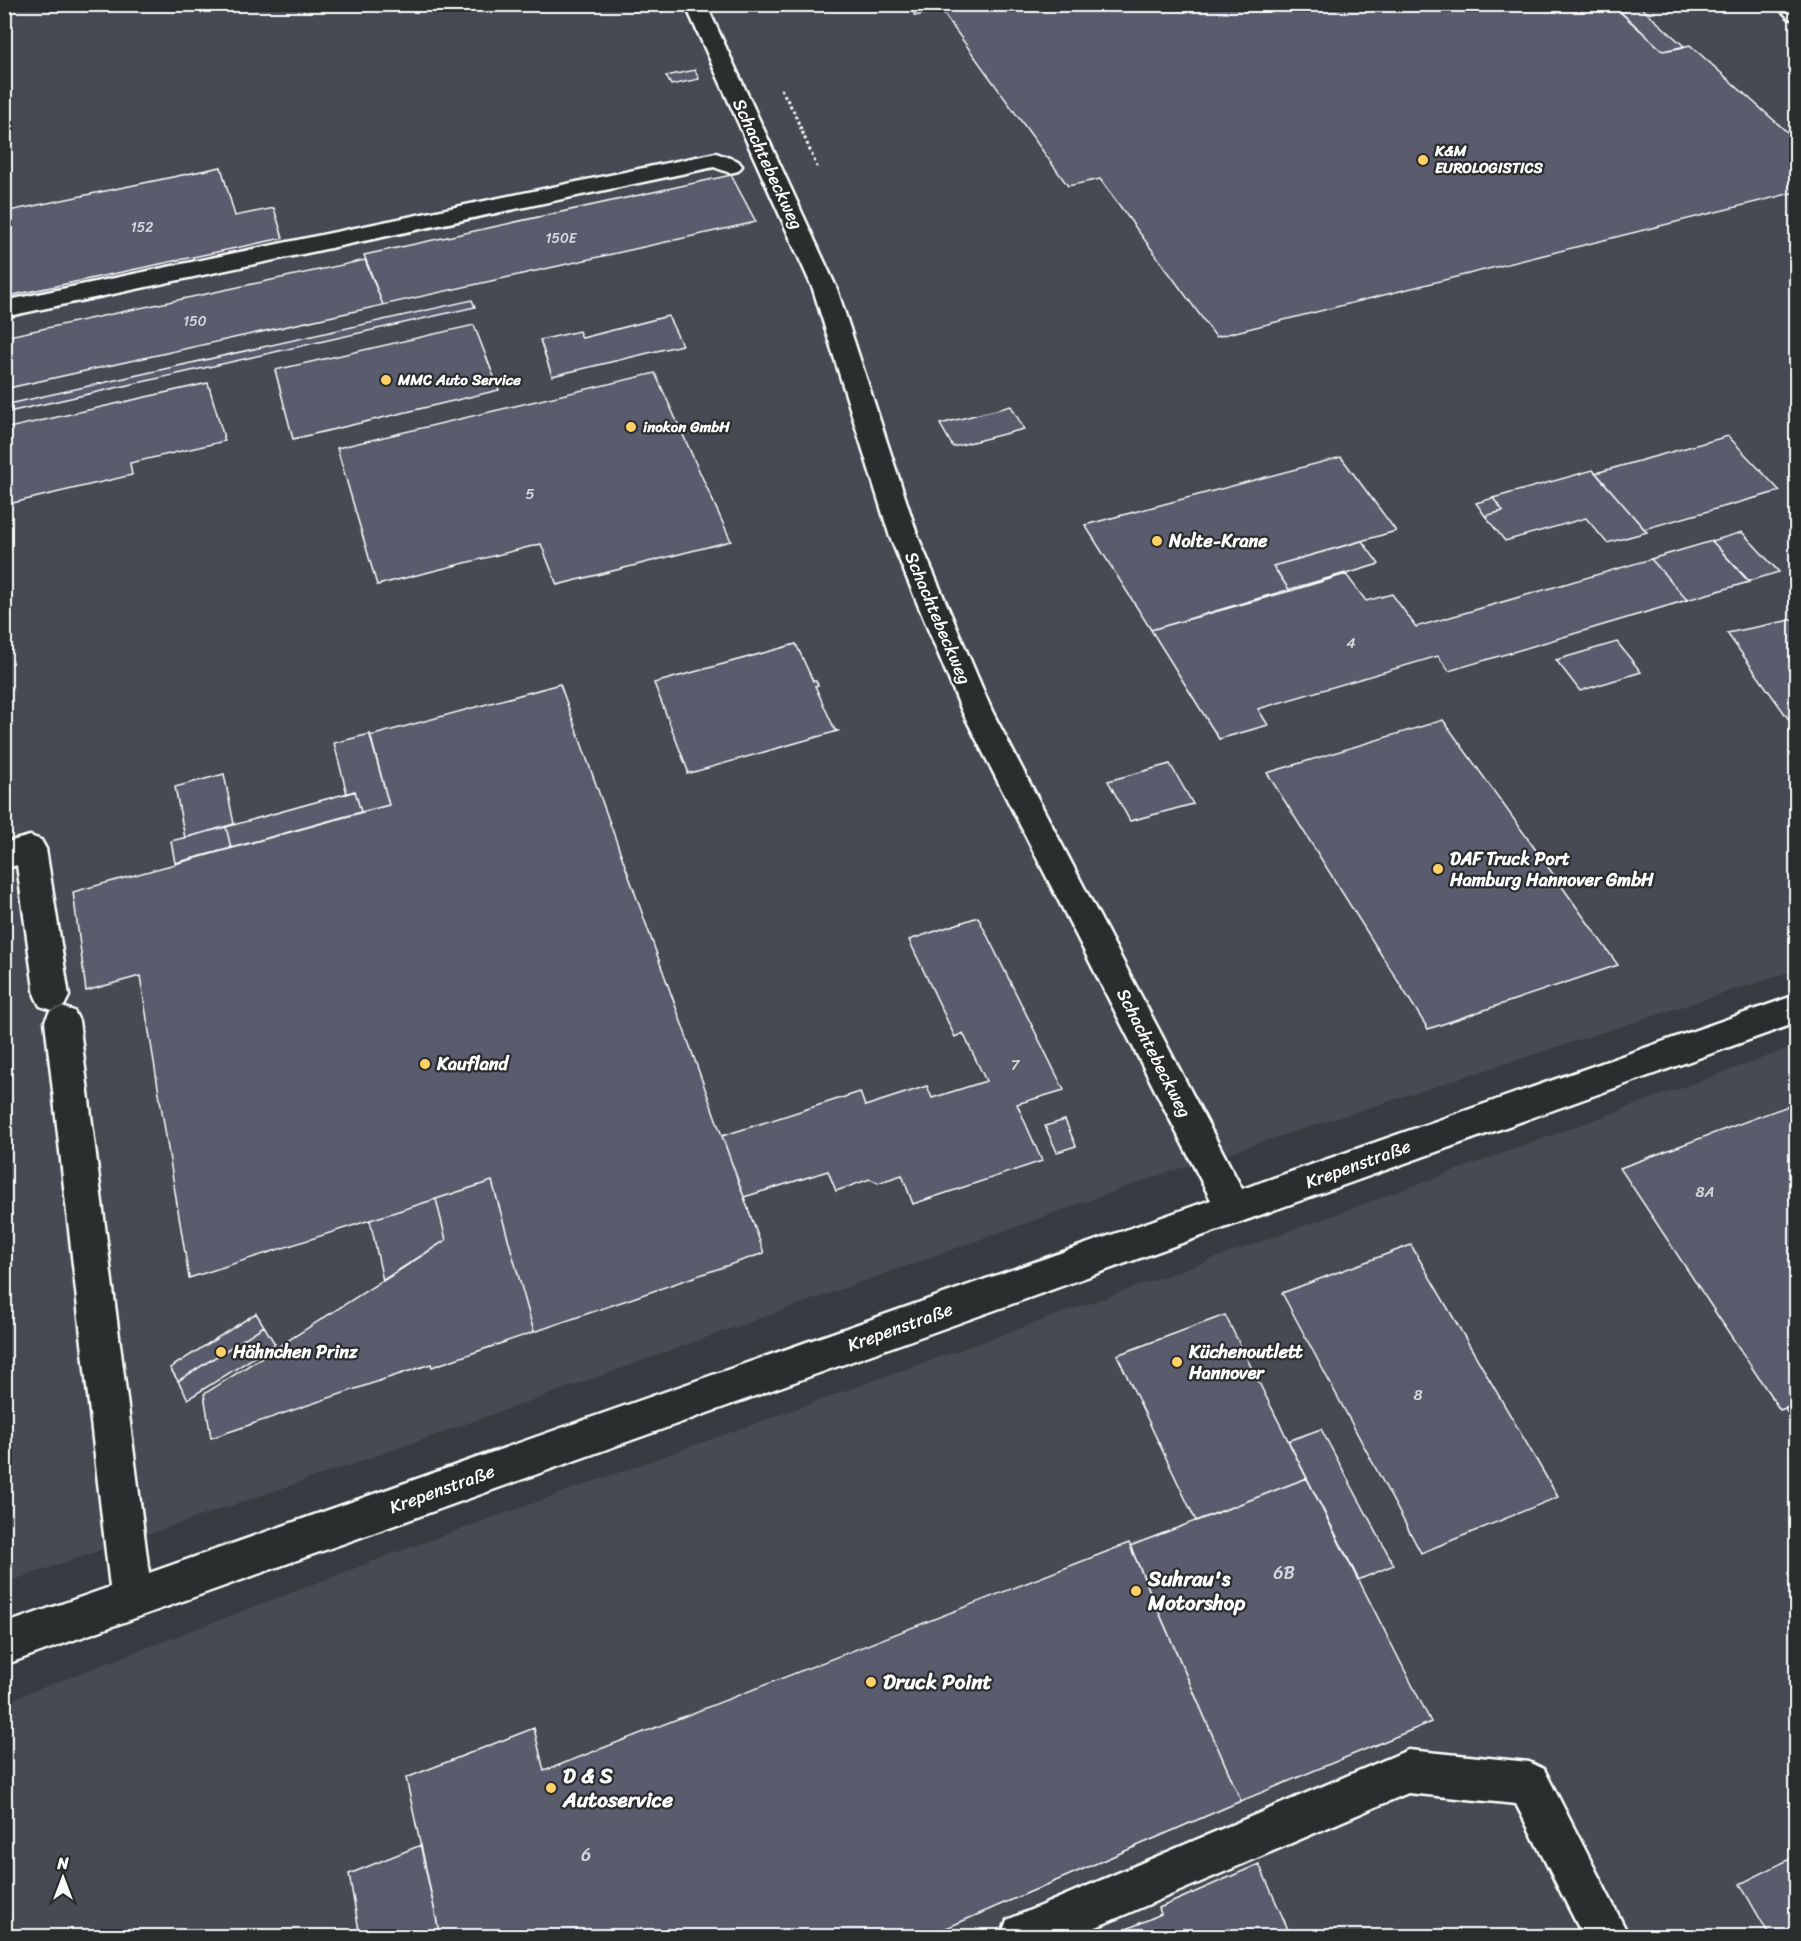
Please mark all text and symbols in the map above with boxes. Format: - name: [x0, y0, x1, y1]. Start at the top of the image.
- street label: Schachtebeckweg: [724, 93, 812, 235]
- place label: K&M EUROLOGISTICS: [1434, 138, 1544, 181]
- marker: K&M EUROLOGISTICS: [1416, 153, 1430, 167]
- house number: 152: [131, 215, 153, 240]
- house number: 150E: [545, 226, 578, 251]
- house number: 150: [183, 309, 207, 334]
- place label: MMC Auto Service: [397, 367, 521, 393]
- marker: MMC Auto Service: [379, 373, 393, 387]
- place label: inokon GmbH: [643, 414, 730, 440]
- marker: inokon GmbH: [624, 420, 638, 434]
- house number: 5: [525, 481, 535, 507]
- place label: Nolte-Krane: [1168, 525, 1268, 557]
- marker: Nolte-Krane: [1150, 534, 1164, 548]
- street label: Schachtebeckweg: [896, 546, 980, 690]
- house number: 4: [1346, 630, 1356, 656]
- place label: DAF Truck Port Hamburg Hannover GmbH: [1449, 843, 1654, 896]
- marker: DAF Truck Port Hamburg Hannover GmbH: [1431, 862, 1445, 876]
- street label: Schachtebeckweg: [1108, 983, 1200, 1123]
- place label: Kaufland: [436, 1048, 510, 1080]
- house number: 7: [1011, 1052, 1021, 1078]
- marker: Kaufland: [418, 1057, 432, 1071]
- street label: Krepenstraße: [1301, 1130, 1415, 1198]
- house number: 8A: [1696, 1179, 1714, 1205]
- street label: Krepenstraße: [843, 1293, 957, 1361]
- place label: Hähnchen Prinz: [232, 1336, 359, 1368]
- place label: Küchenoutlett Hannover: [1188, 1336, 1303, 1389]
- marker: Hähnchen Prinz: [214, 1345, 228, 1359]
- marker: Küchenoutlett Hannover: [1170, 1355, 1184, 1369]
- house number: 8: [1413, 1382, 1423, 1408]
- street label: Krepenstraße: [385, 1455, 499, 1523]
- house number: 6B: [1273, 1557, 1295, 1589]
- place label: Suhrau's Motorshop: [1147, 1560, 1246, 1622]
- marker: Suhrau's Motorshop: [1129, 1584, 1143, 1598]
- place label: Druck Point: [883, 1663, 993, 1701]
- marker: Druck Point: [864, 1675, 878, 1689]
- place label: D & S Autoservice: [562, 1757, 673, 1819]
- marker: D & S Autoservice: [544, 1781, 558, 1795]
- house number: 6: [581, 1839, 591, 1871]
- north arrow: [33, 1848, 93, 1908]
- text: N: [56, 1849, 69, 1878]

